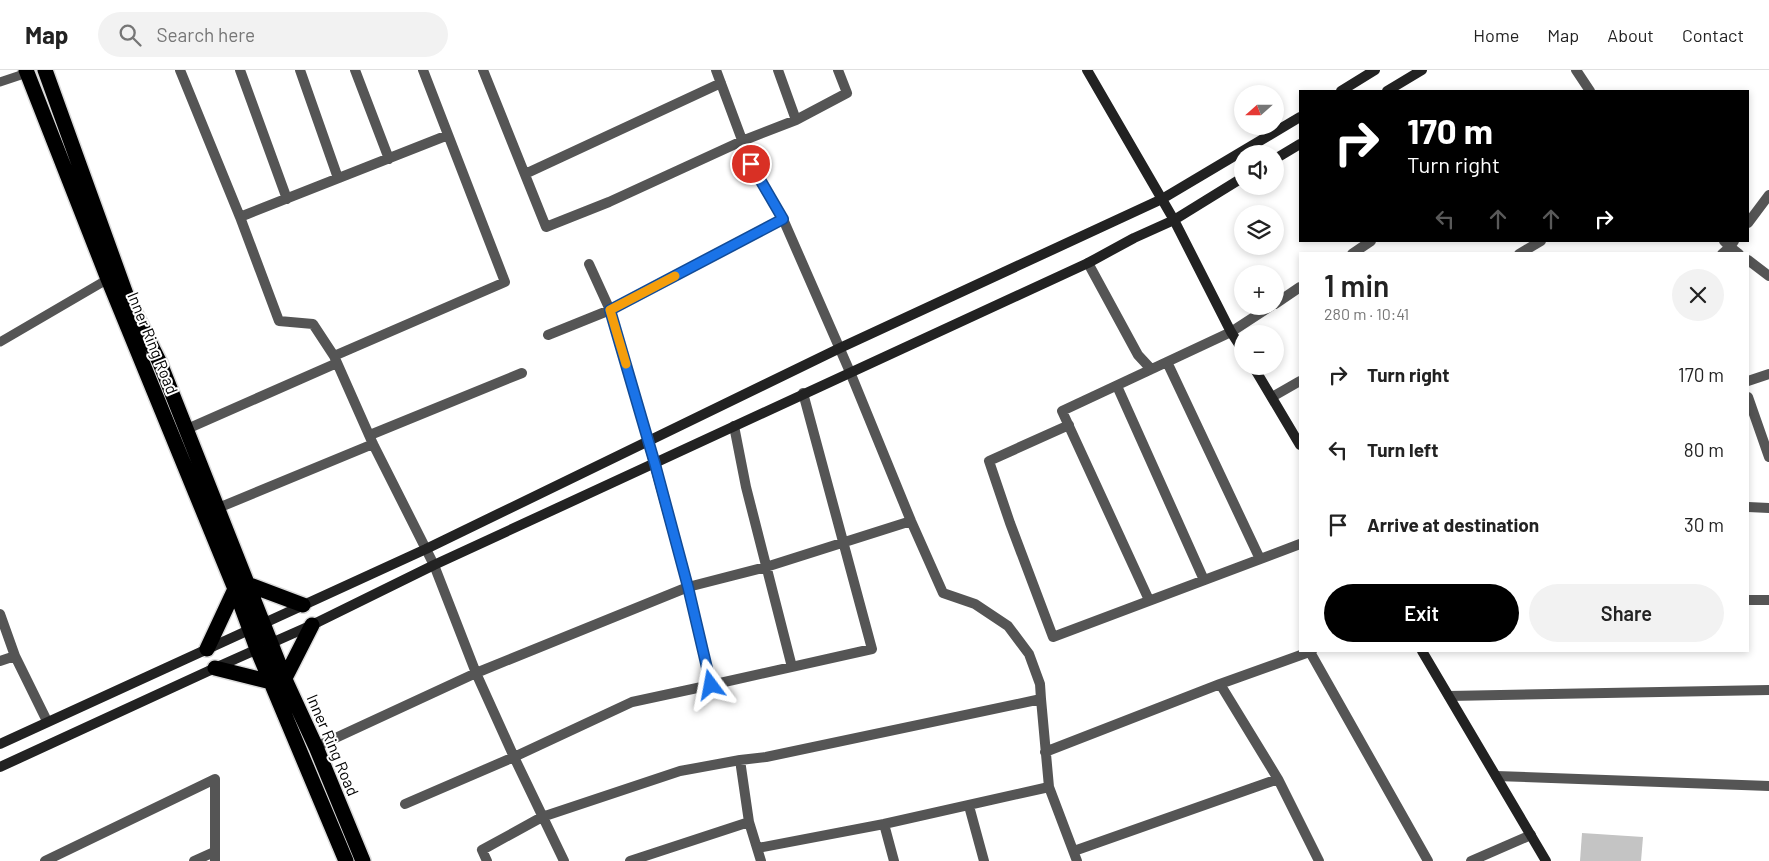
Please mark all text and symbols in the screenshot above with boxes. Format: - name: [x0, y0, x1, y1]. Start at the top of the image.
- search box: [98, 12, 448, 57]
- text: Map: [25, 20, 68, 49]
- icon: search: [116, 21, 144, 49]
- text: Search here: [156, 23, 255, 46]
- text: Home: [1473, 24, 1519, 46]
- text: Map: [1547, 24, 1579, 46]
- text: About: [1607, 24, 1654, 46]
- text: Contact: [1682, 24, 1744, 46]
- north arrow: [1234, 85, 1284, 135]
- map controls: [1234, 85, 1284, 375]
- text: 170 m: [1407, 109, 1493, 151]
- icon: right: [1324, 110, 1389, 175]
- pin: [730, 143, 772, 185]
- button: sound: [1234, 145, 1284, 195]
- icon: arrive: [737, 150, 765, 178]
- text: Turn right: [1407, 151, 1500, 177]
- button: layers: [1234, 205, 1284, 255]
- icon: left: [1431, 205, 1459, 233]
- icon: ahead: [1484, 205, 1512, 233]
- icon: ahead: [1537, 205, 1565, 233]
- icon: right: [1590, 205, 1618, 233]
- button: +: [1234, 265, 1284, 315]
- text: 1 min: [1324, 267, 1389, 303]
- button: close: [1672, 269, 1724, 321]
- street label: Inner Ring Road: [124, 289, 183, 397]
- text: 280 m · 10:41: [1324, 304, 1409, 323]
- button: −: [1234, 325, 1284, 375]
- icon: right: [1324, 361, 1352, 389]
- text: Turn right: [1367, 363, 1449, 386]
- text: 170 m: [1678, 363, 1724, 386]
- icon: left: [1324, 436, 1352, 464]
- text: Turn left: [1367, 438, 1438, 461]
- text: 80 m: [1684, 438, 1724, 461]
- icon: arrive: [1324, 511, 1352, 539]
- text: Arrive at destination: [1367, 513, 1539, 536]
- text: 30 m: [1684, 513, 1724, 536]
- button: Exit: [1324, 584, 1519, 642]
- button: Share: [1529, 584, 1724, 642]
- position arrow: [684, 658, 736, 710]
- street label: Inner Ring Road: [304, 691, 363, 798]

